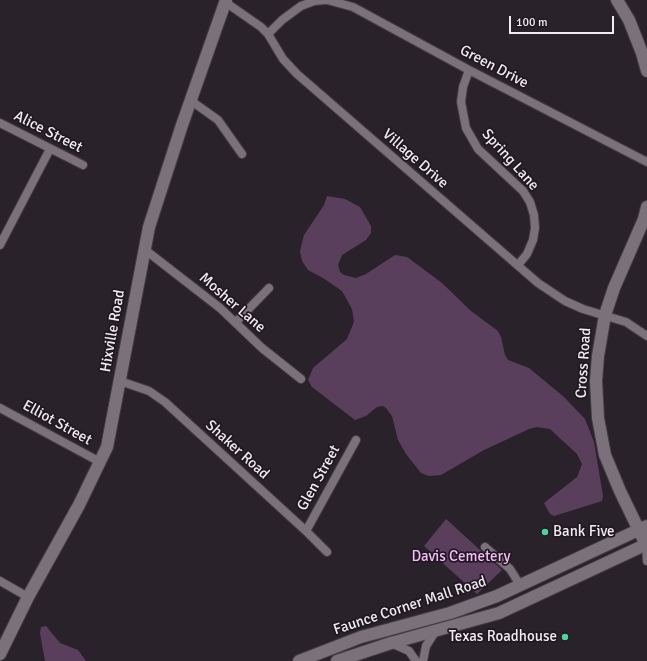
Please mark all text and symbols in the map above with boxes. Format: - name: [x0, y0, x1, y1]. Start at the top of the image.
- scale bar: [511, 8, 616, 34]
- text: 100 m: [516, 15, 548, 30]
- street label: Green Drive: [457, 41, 531, 93]
- street label: Alice Street: [11, 107, 85, 157]
- street label: Village Drive: [378, 126, 452, 192]
- street label: Spring Lane: [478, 126, 542, 194]
- street label: Mosher Lane: [195, 269, 269, 337]
- street label: Hixville Road: [97, 288, 129, 374]
- street label: Cross Road: [573, 327, 595, 399]
- street label: Elliot Street: [19, 397, 95, 449]
- street label: Shaker Road: [201, 417, 273, 483]
- street label: Glen Street: [294, 442, 344, 514]
- place label: Bank Five: [553, 523, 615, 541]
- marker: Bank Five: [540, 527, 550, 537]
- park label: Davis Cemetery: [412, 548, 510, 566]
- street label: Faunce Corner Mall Road: [331, 573, 489, 639]
- place label: Texas Roadhouse: [449, 628, 557, 646]
- marker: Texas Roadhouse: [560, 632, 570, 642]

